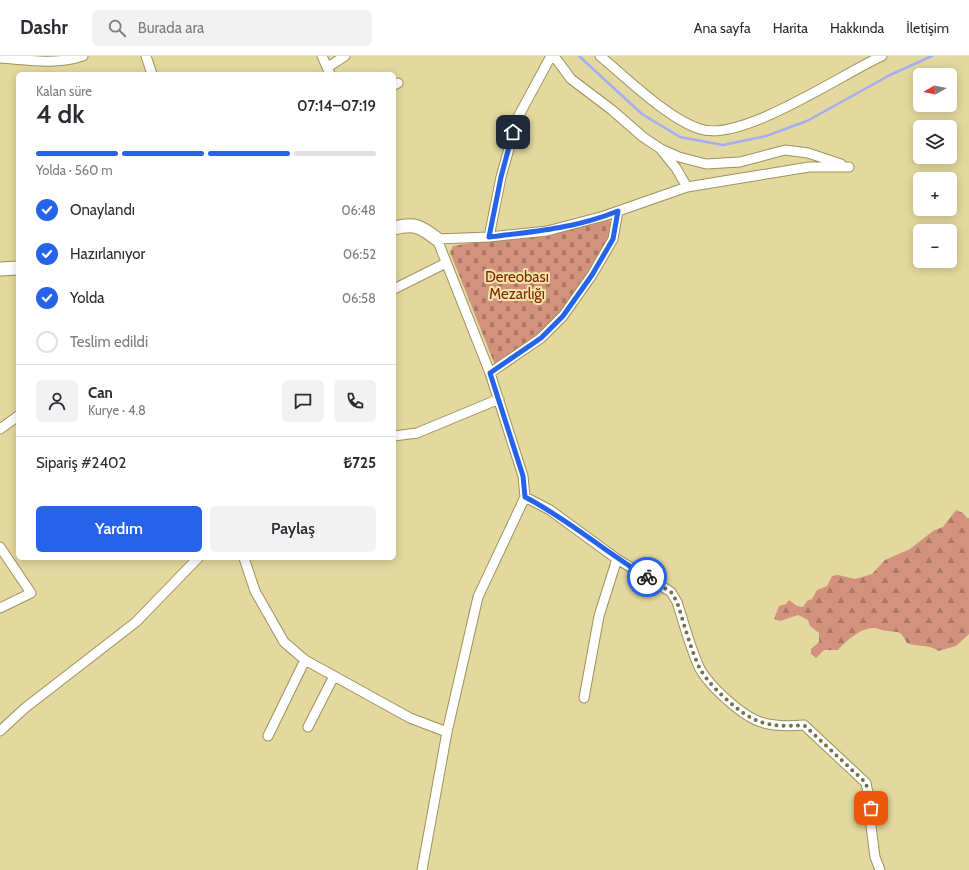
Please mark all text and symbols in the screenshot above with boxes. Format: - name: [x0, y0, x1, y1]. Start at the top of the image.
- search box: [92, 10, 372, 46]
- text: Dashr: [20, 16, 68, 39]
- icon: search: [106, 17, 128, 39]
- text: Burada ara: [138, 19, 204, 37]
- text: Ana sayfa: [694, 19, 751, 37]
- text: Harita: [773, 19, 808, 37]
- text: Hakkında: [830, 19, 884, 37]
- text: İletişim: [906, 19, 949, 37]
- north arrow: [913, 68, 957, 112]
- map controls: [913, 68, 957, 268]
- text: Kalan süre: [36, 83, 92, 99]
- text: 07:14–07:19: [297, 97, 376, 115]
- text: 4 dk: [36, 98, 85, 130]
- pin: [496, 115, 530, 149]
- button: layers: [913, 120, 957, 164]
- icon: home: [502, 121, 524, 143]
- text: Yolda · 560 m: [36, 162, 113, 178]
- button: +: [913, 172, 957, 216]
- icon: check: [36, 199, 58, 221]
- text: Onaylandı: [70, 201, 135, 219]
- text: 06:48: [341, 202, 376, 218]
- button: −: [913, 224, 957, 268]
- icon: check: [36, 243, 58, 265]
- text: Hazırlanıyor: [70, 245, 145, 263]
- text: 06:52: [343, 246, 376, 262]
- park label: Dereobası Mezarlığı: [485, 268, 549, 303]
- icon: check: [36, 287, 58, 309]
- text: Yolda: [70, 289, 104, 307]
- text: 06:58: [342, 290, 376, 306]
- text: Teslim edildi: [70, 333, 148, 351]
- button: person: [36, 380, 78, 422]
- button: chat: [282, 380, 324, 422]
- button: phone: [334, 380, 376, 422]
- text: Can: [88, 384, 113, 402]
- text: Kurye · 4.8: [88, 402, 146, 418]
- text: Sipariş #2402: [36, 454, 126, 472]
- text: ₺725: [343, 454, 376, 472]
- button: Yardım: [36, 506, 202, 552]
- button: Paylaş: [210, 506, 376, 552]
- courier: [627, 557, 667, 597]
- icon: bike: [636, 566, 658, 588]
- pin: [854, 791, 888, 825]
- icon: bag: [860, 797, 882, 819]

